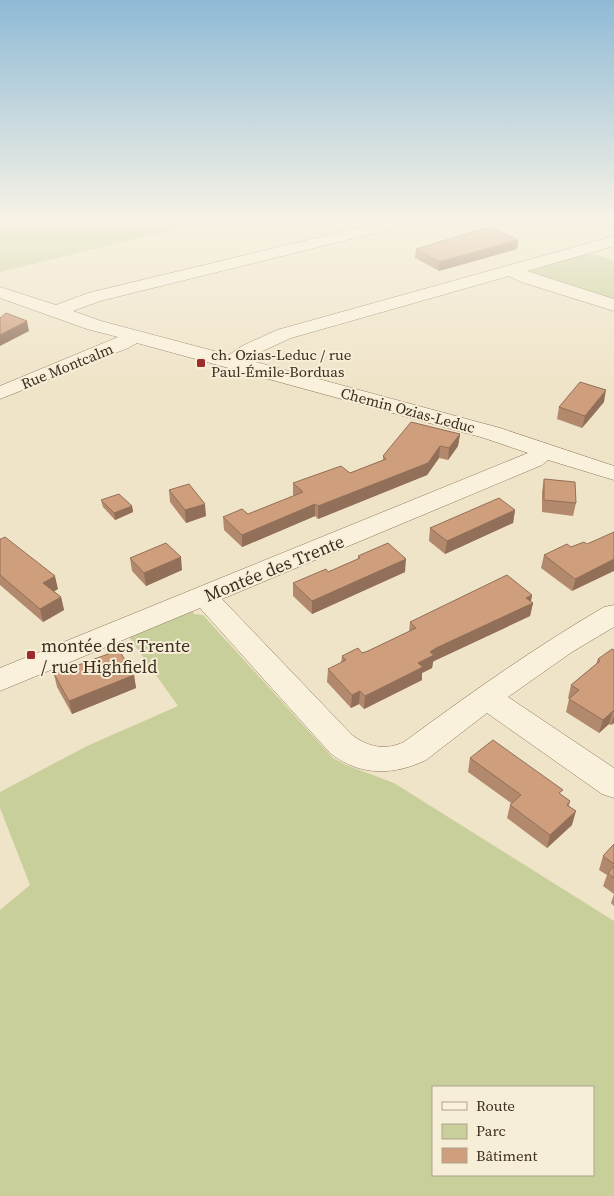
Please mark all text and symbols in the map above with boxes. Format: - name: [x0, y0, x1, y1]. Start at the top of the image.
- street label: Rue Montcalm: [18, 338, 117, 394]
- place label: ch. Ozias-Leduc / rue Paul-Émile-Borduas: [211, 344, 352, 382]
- marker: ch. Ozias-Leduc / rue Paul-Émile-Borduas: [195, 357, 207, 369]
- street label: Chemin Ozias-Leduc: [338, 382, 478, 438]
- street label: Montée des Trente: [200, 529, 348, 607]
- place label: montée des Trente / rue Highfield: [41, 633, 190, 679]
- marker: montée des Trente / rue Highfield: [25, 649, 37, 661]
- legend: [432, 1086, 594, 1176]
- text: Route: [476, 1095, 515, 1116]
- text: Parc: [476, 1120, 506, 1141]
- text: Bâtiment: [476, 1145, 538, 1166]

